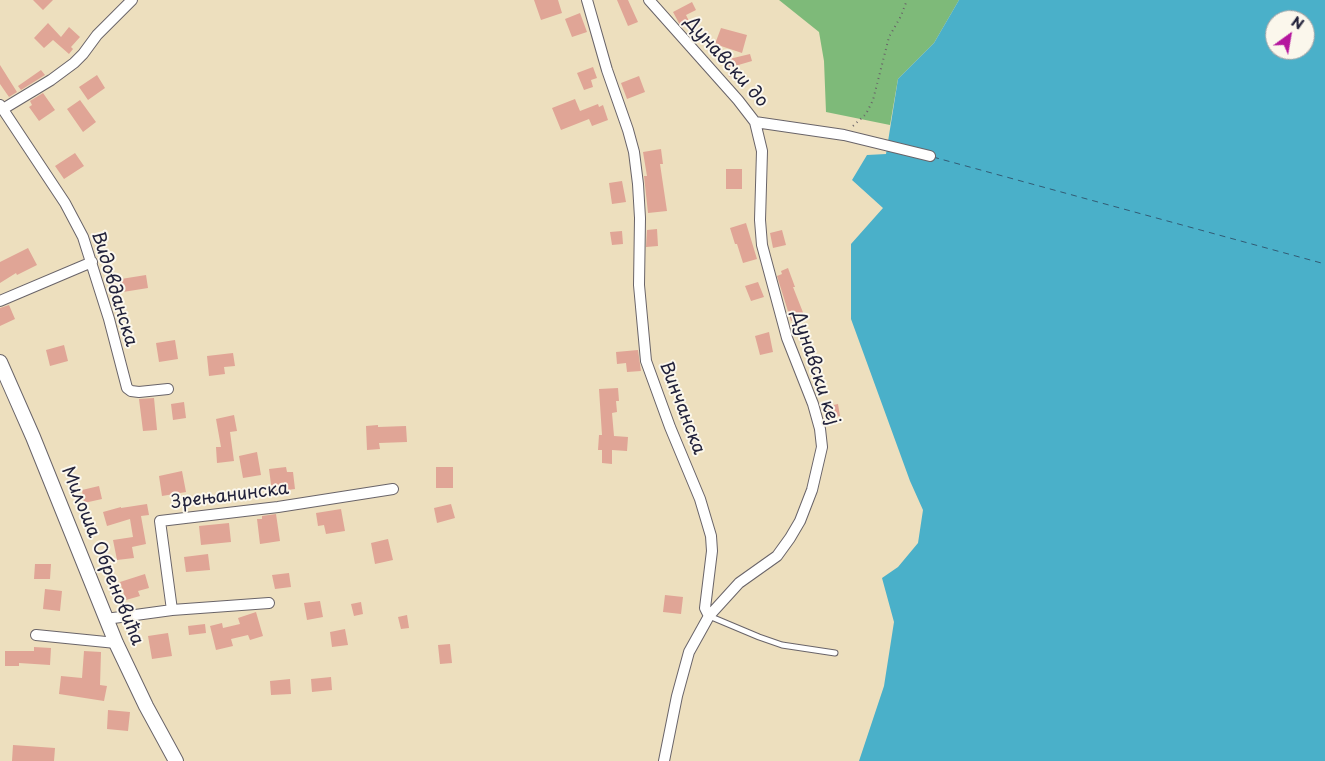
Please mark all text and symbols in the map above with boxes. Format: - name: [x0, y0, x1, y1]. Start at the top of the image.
- north arrow: [1265, 10, 1315, 60]
- text: N: [1287, 11, 1308, 35]
- street label: Дунавски до: [680, 12, 772, 112]
- street label: Видовданска: [86, 229, 142, 349]
- street label: Дунавски кеј: [786, 308, 844, 428]
- street label: Винчанска: [654, 359, 710, 457]
- street label: Милоша Обреновића: [56, 463, 148, 649]
- street label: Зрењанинска: [170, 478, 290, 514]

